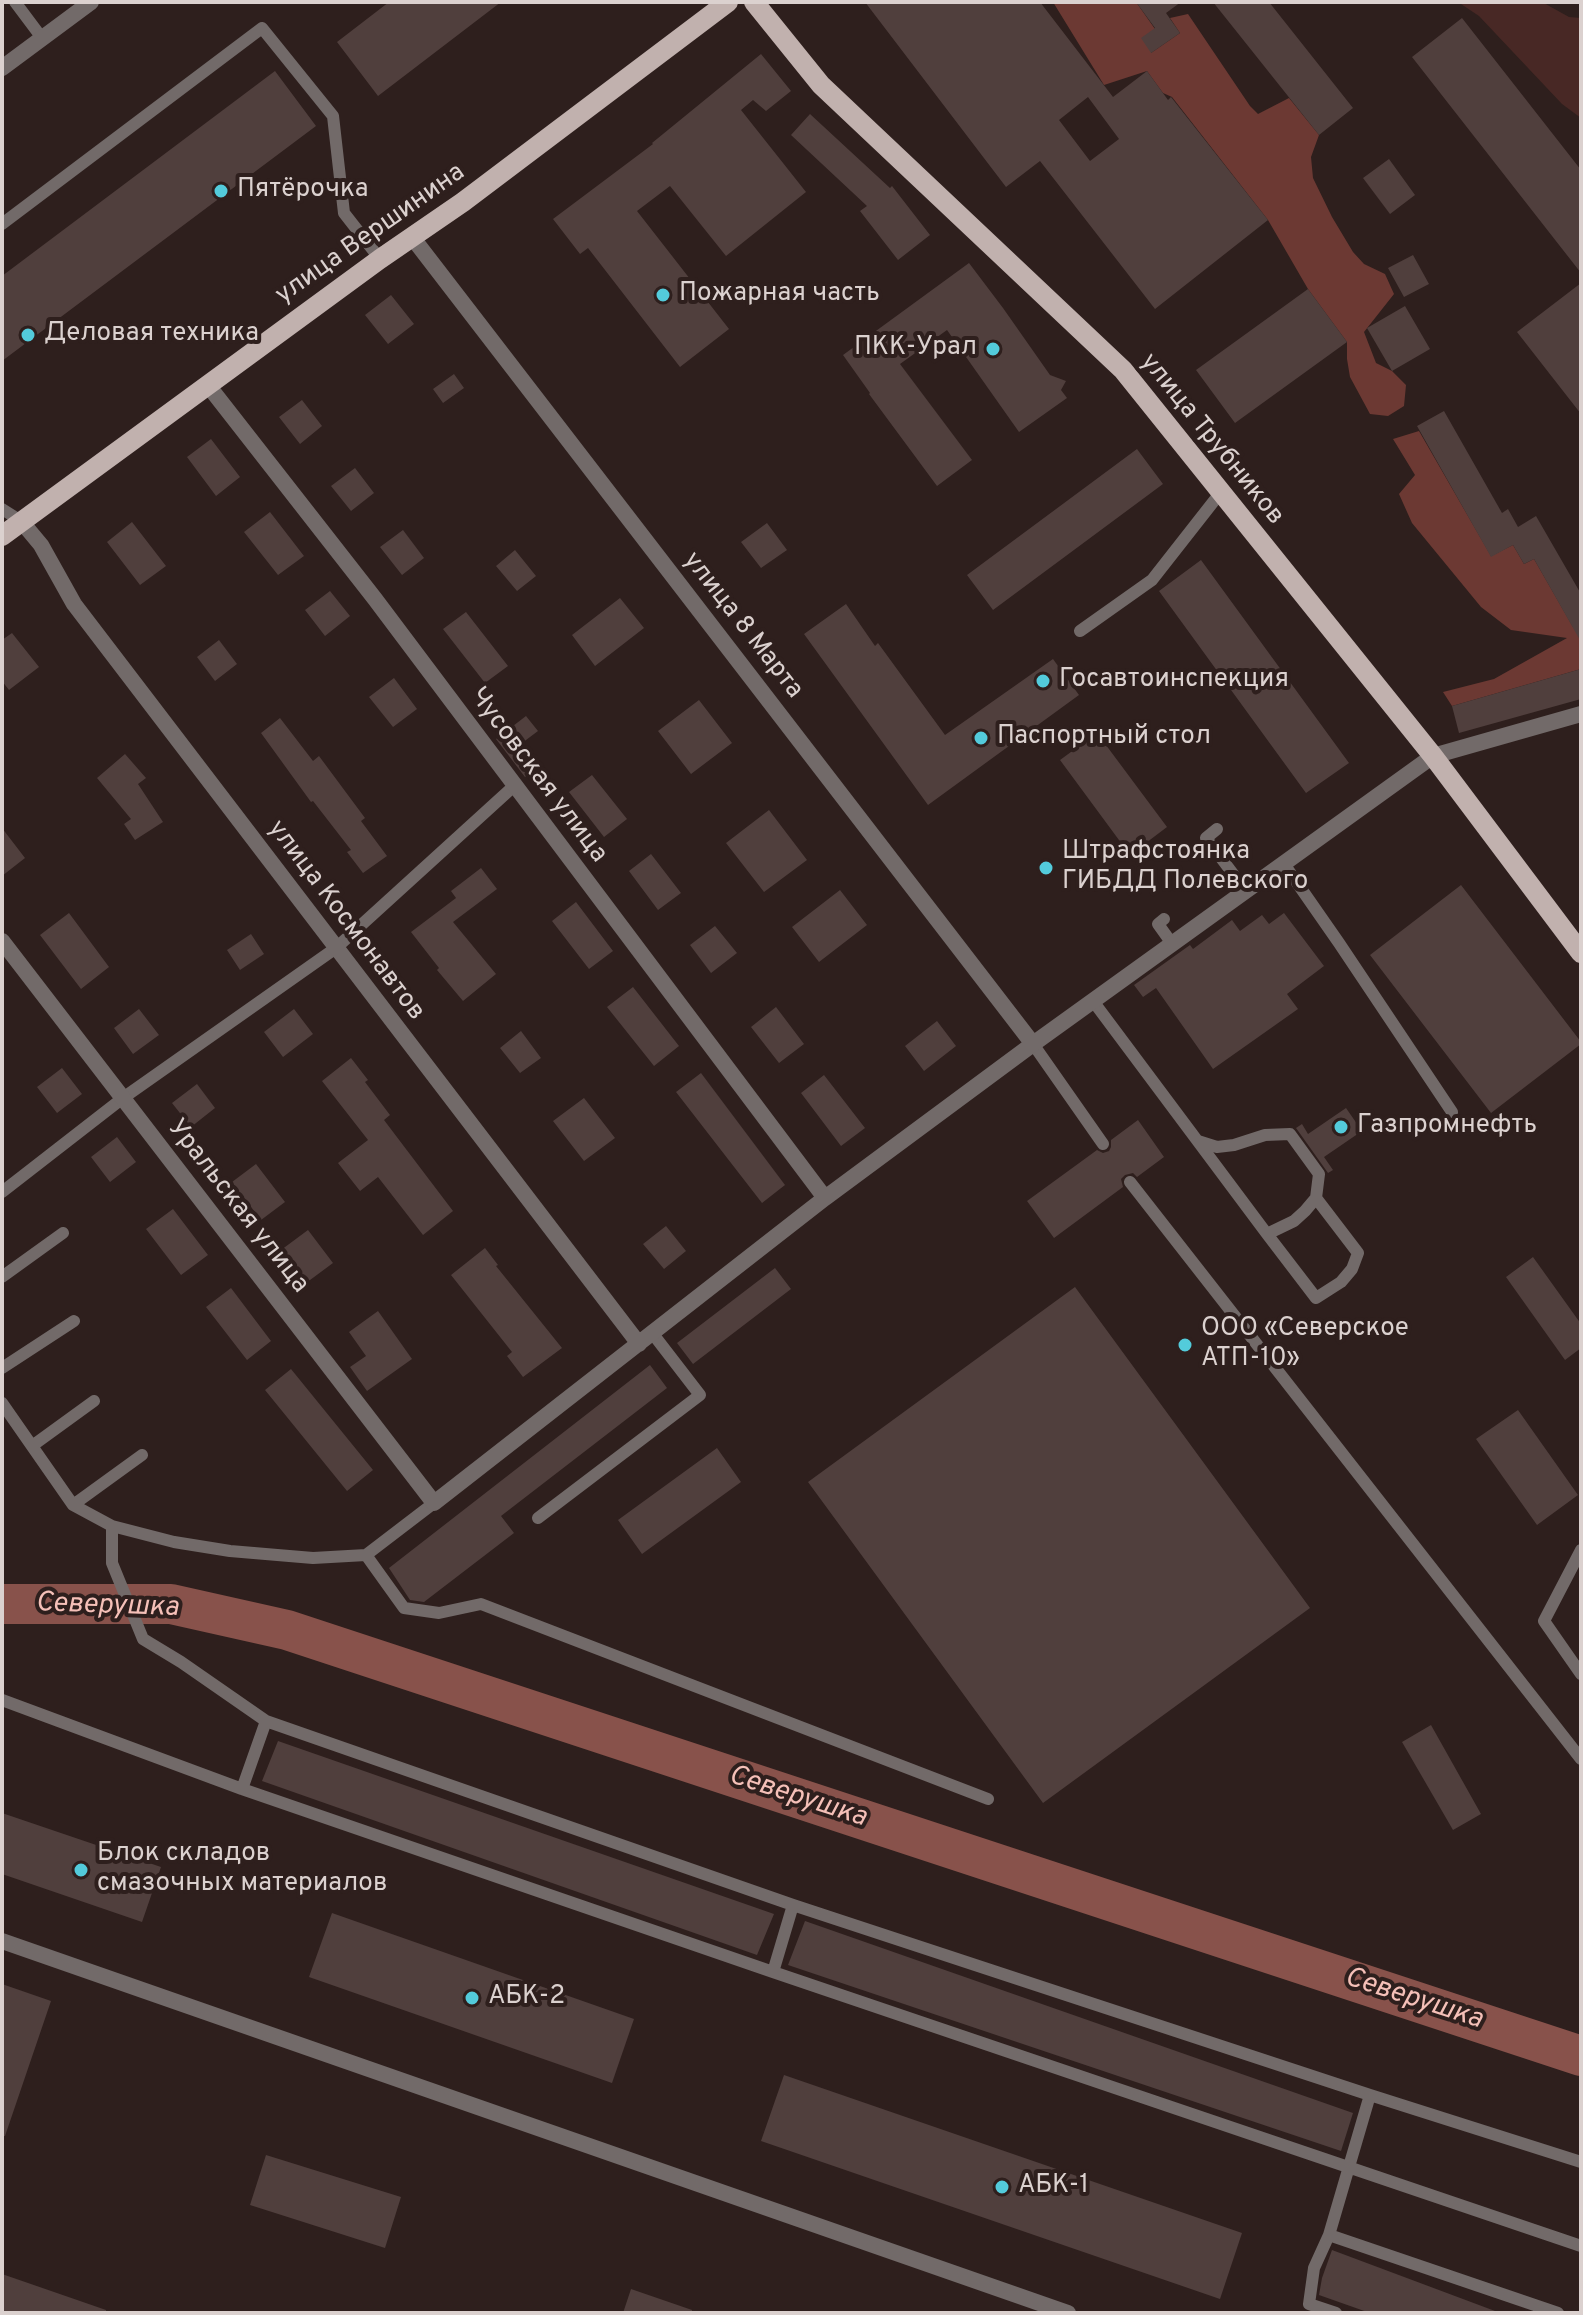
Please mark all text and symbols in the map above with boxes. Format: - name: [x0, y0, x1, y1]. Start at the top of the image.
- street label: улица Вершинина: [270, 158, 472, 312]
- place label: Пятёрочка: [237, 175, 369, 207]
- marker: Пятёрочка: [212, 182, 230, 200]
- place label: Пожарная часть: [679, 279, 880, 311]
- marker: Пожарная часть: [654, 286, 672, 304]
- place label: Деловая техника: [44, 319, 259, 351]
- marker: Деловая техника: [19, 326, 37, 344]
- place label: ПКК-Урал: [854, 333, 977, 365]
- marker: ПКК-Урал: [984, 340, 1002, 358]
- street label: улица Трубников: [1132, 348, 1290, 532]
- street label: улица 8 Марта: [675, 547, 809, 705]
- place label: Госавтоинспекция: [1059, 665, 1289, 697]
- marker: Госавтоинспекция: [1034, 672, 1052, 690]
- street label: Чусовская улица: [461, 682, 613, 870]
- place label: Паспортный стол: [997, 722, 1211, 754]
- marker: Паспортный стол: [972, 729, 990, 747]
- street label: улица Космонавтов: [260, 815, 430, 1027]
- place label: Штрафстоянка ГИБДД Полевского: [1062, 837, 1308, 898]
- marker: Штрафстоянка ГИБДД Полевского: [1037, 859, 1055, 877]
- place label: Газпромнефть: [1357, 1111, 1537, 1143]
- street label: Уральская улица: [159, 1114, 315, 1300]
- marker: Газпромнефть: [1332, 1118, 1350, 1136]
- place label: ООО «Северское АТП-10»: [1201, 1314, 1409, 1376]
- marker: ООО «Северское АТП-10»: [1176, 1336, 1194, 1354]
- water label: Северушка: [35, 1588, 179, 1626]
- water label: Северушка: [724, 1760, 870, 1836]
- place label: Блок складов смазочных материалов: [97, 1839, 387, 1900]
- marker: Блок складов смазочных материалов: [72, 1861, 90, 1879]
- water label: Северушка: [1340, 1962, 1486, 2038]
- place label: АБК-2: [488, 1982, 565, 2014]
- marker: АБК-2: [463, 1989, 481, 2007]
- place label: АБК-1: [1018, 2171, 1089, 2203]
- marker: АБК-1: [993, 2178, 1011, 2196]

